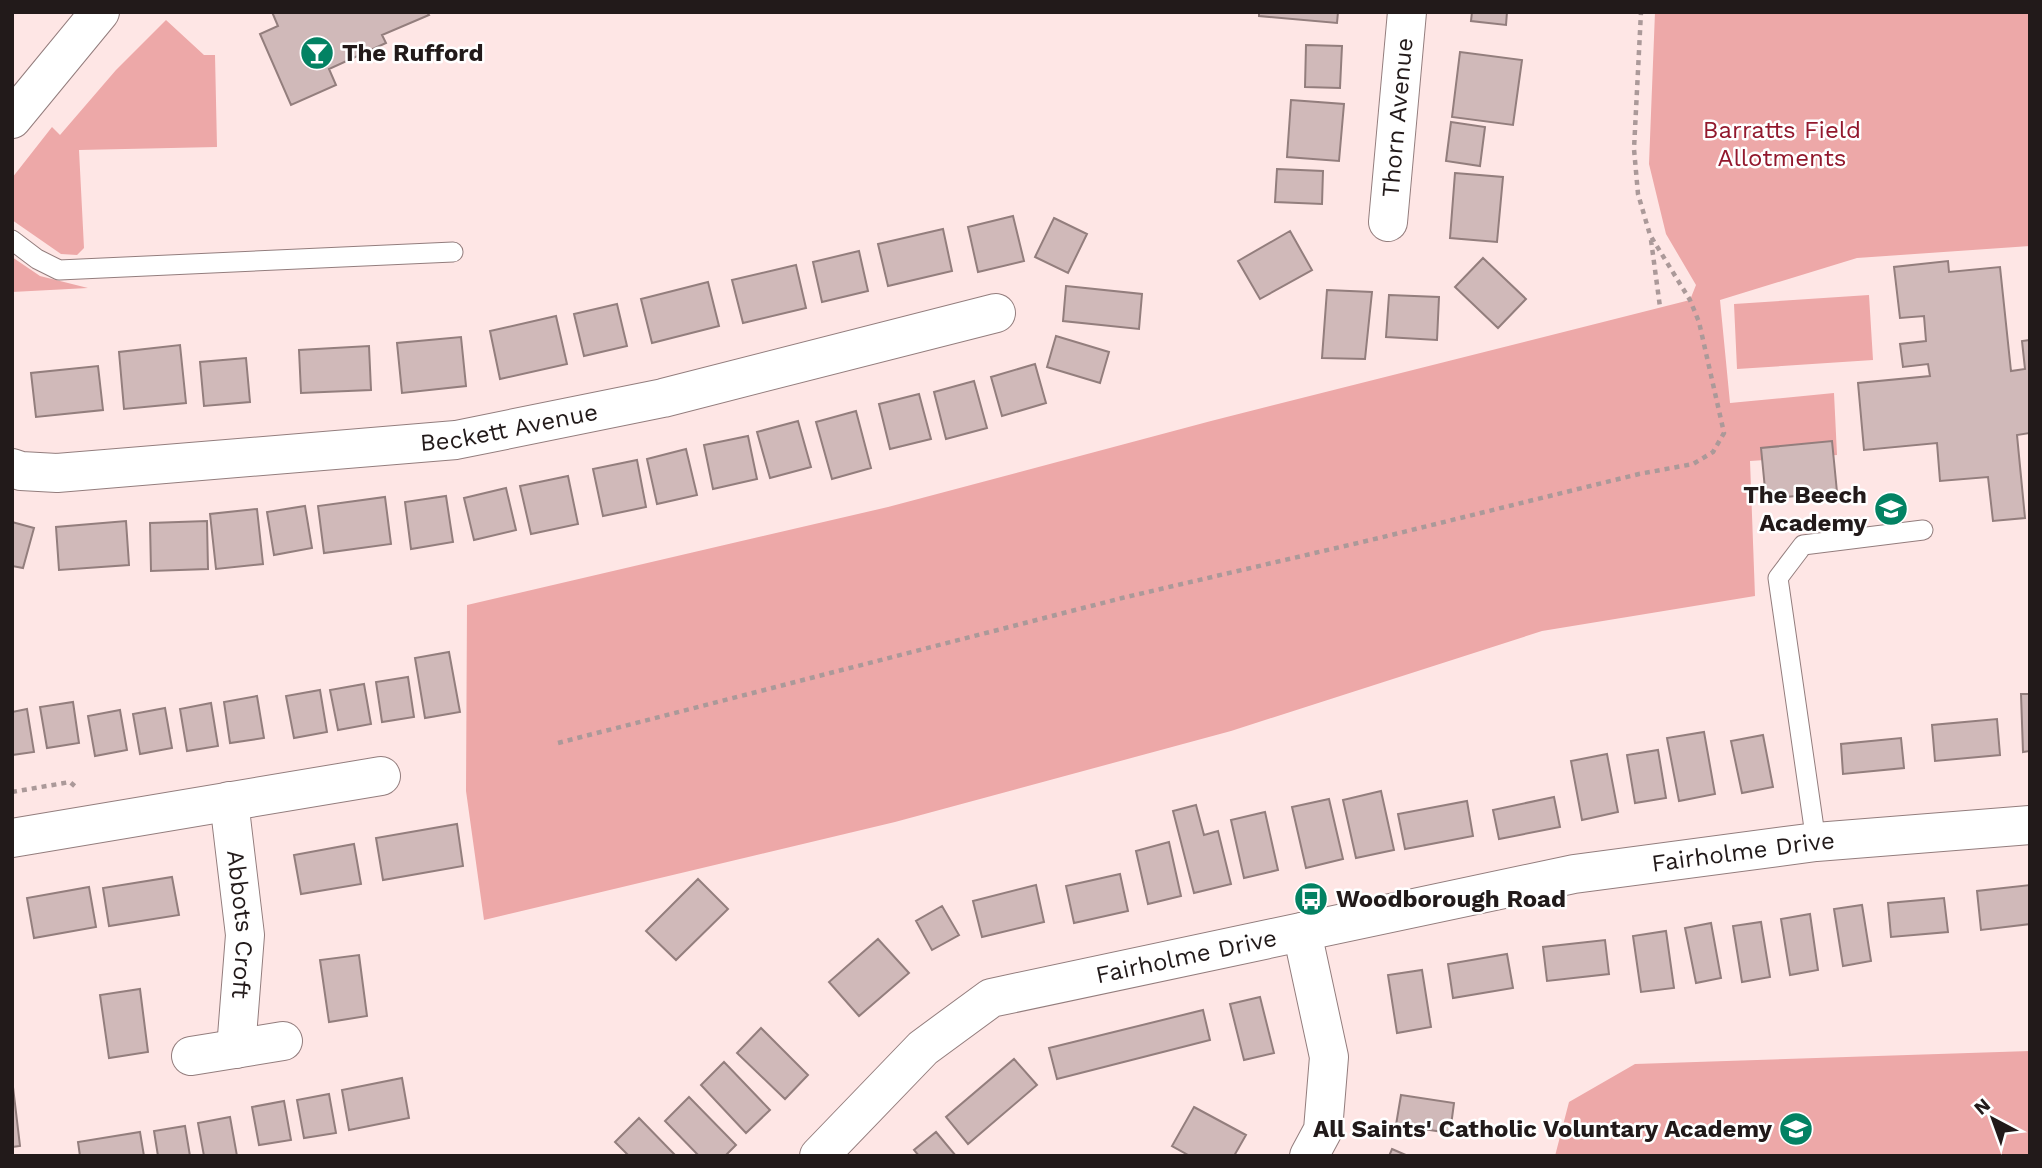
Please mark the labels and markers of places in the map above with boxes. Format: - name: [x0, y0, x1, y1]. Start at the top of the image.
- bar icon: The Rufford: [298, 34, 336, 72]
- place label: The Rufford: [342, 39, 483, 67]
- place label: The Beech Academy: [1743, 481, 1867, 537]
- school or university icon: The Beech Academy: [1872, 490, 1910, 528]
- bus stop icon: Woodborough Road: [1292, 880, 1330, 918]
- place label: Woodborough Road: [1336, 885, 1566, 913]
- school or university icon: All Saints' Catholic Voluntary Academy: [1777, 1110, 1815, 1148]
- place label: All Saints' Catholic Voluntary Academy: [1313, 1115, 1772, 1143]

